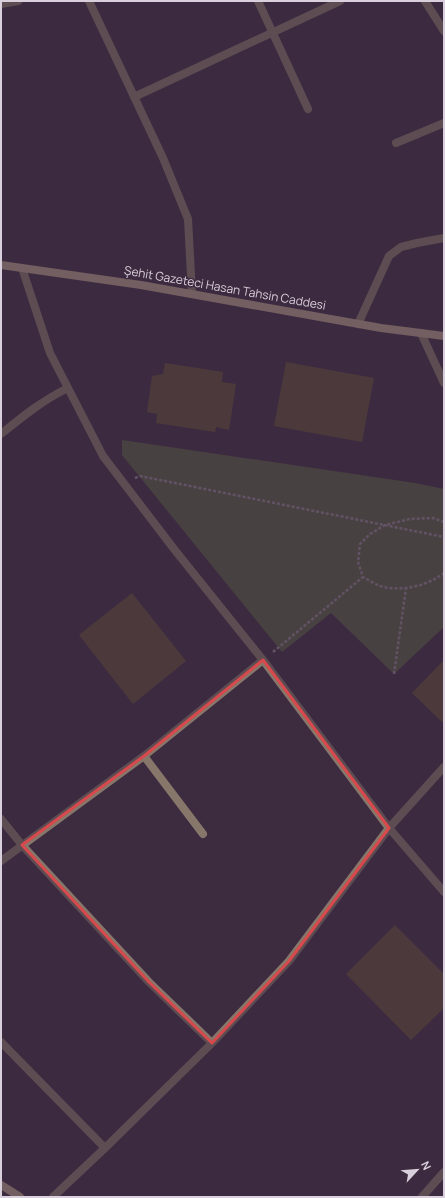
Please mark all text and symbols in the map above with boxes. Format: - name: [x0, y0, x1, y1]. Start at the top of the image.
- street label: Şehit Gazeteci Hasan Tahsin Caddesi: [123, 261, 327, 314]
- north arrow: [397, 1150, 437, 1190]
- text: N: [418, 1159, 435, 1172]

